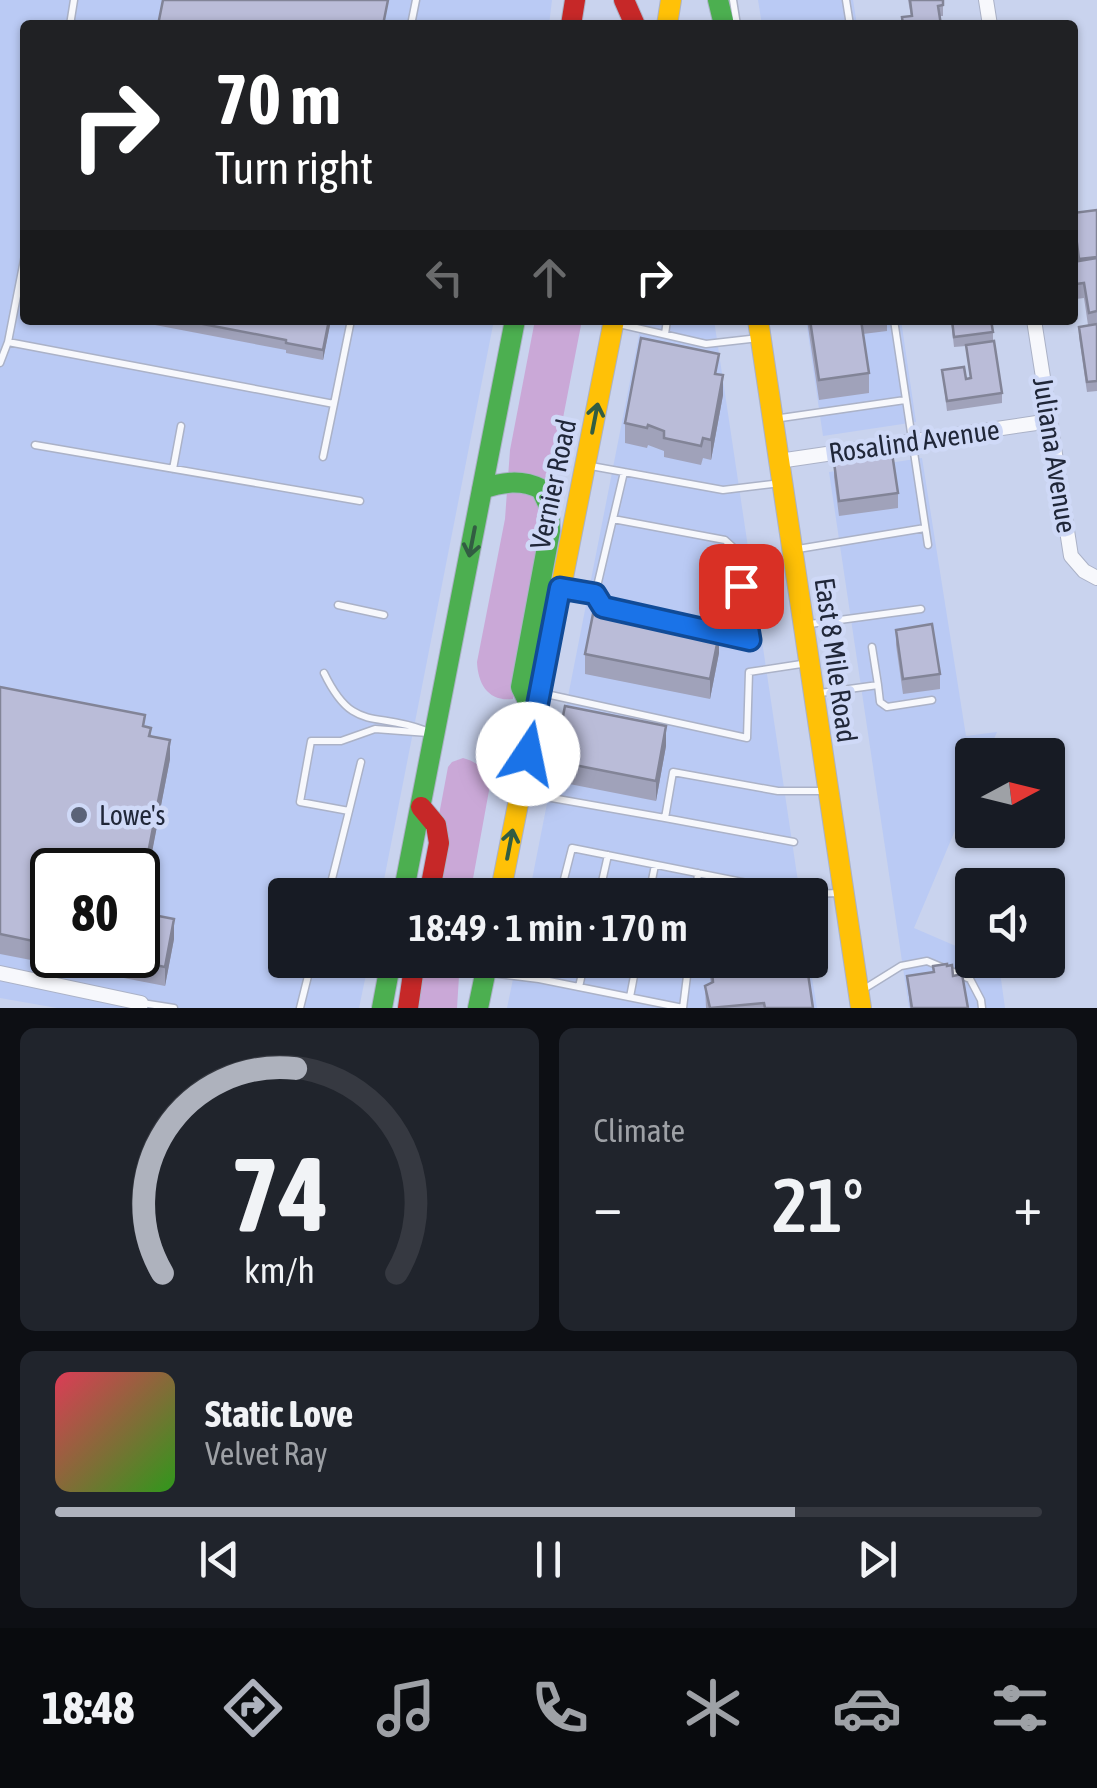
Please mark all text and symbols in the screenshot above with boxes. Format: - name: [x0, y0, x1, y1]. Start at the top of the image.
- text: 70 m: [215, 59, 341, 139]
- icon: right: [50, 60, 180, 190]
- text: Turn right: [215, 142, 373, 194]
- icon: left: [417, 250, 472, 305]
- icon: ahead: [522, 250, 577, 305]
- icon: right: [627, 250, 682, 305]
- street label: Juliana Avenue: [1027, 375, 1083, 535]
- one-way arrow: [586, 403, 605, 435]
- street label: Rosalind Avenue: [827, 413, 1001, 469]
- street label: Vernier Road: [524, 416, 582, 552]
- one-way arrow: [462, 525, 481, 558]
- pin: [699, 544, 784, 629]
- icon: arrive: [714, 559, 769, 614]
- street label: East 8 Mile Road: [809, 576, 863, 744]
- position arrow: [476, 702, 580, 806]
- north arrow: [955, 738, 1065, 848]
- map controls: [955, 738, 1065, 978]
- place label: Lowe's: [99, 799, 166, 831]
- marker: Lowe's: [68, 804, 90, 826]
- one-way arrow: [501, 828, 520, 860]
- speed limit sign: 80: [30, 848, 160, 978]
- button: sound: [955, 868, 1065, 978]
- text: 18:49 · 1 min · 170 m: [408, 906, 688, 949]
- text: Climate: [594, 1112, 685, 1149]
- text: 74: [230, 1134, 328, 1253]
- text: 21°: [772, 1162, 863, 1248]
- text: −: [594, 1174, 622, 1237]
- text: +: [1013, 1174, 1042, 1237]
- text: km/h: [244, 1250, 315, 1291]
- text: Static Love: [205, 1392, 353, 1435]
- text: Velvet Ray: [205, 1435, 327, 1472]
- icon: previous: [192, 1532, 247, 1587]
- icon: pause: [521, 1532, 576, 1587]
- icon: next: [850, 1532, 905, 1587]
- icon: directions: [218, 1673, 288, 1743]
- icon: music: [371, 1673, 441, 1743]
- icon: phone: [525, 1673, 595, 1743]
- icon: climate: [678, 1673, 748, 1743]
- icon: car: [832, 1673, 902, 1743]
- icon: filters: [985, 1673, 1055, 1743]
- text: 18:48: [42, 1682, 134, 1734]

